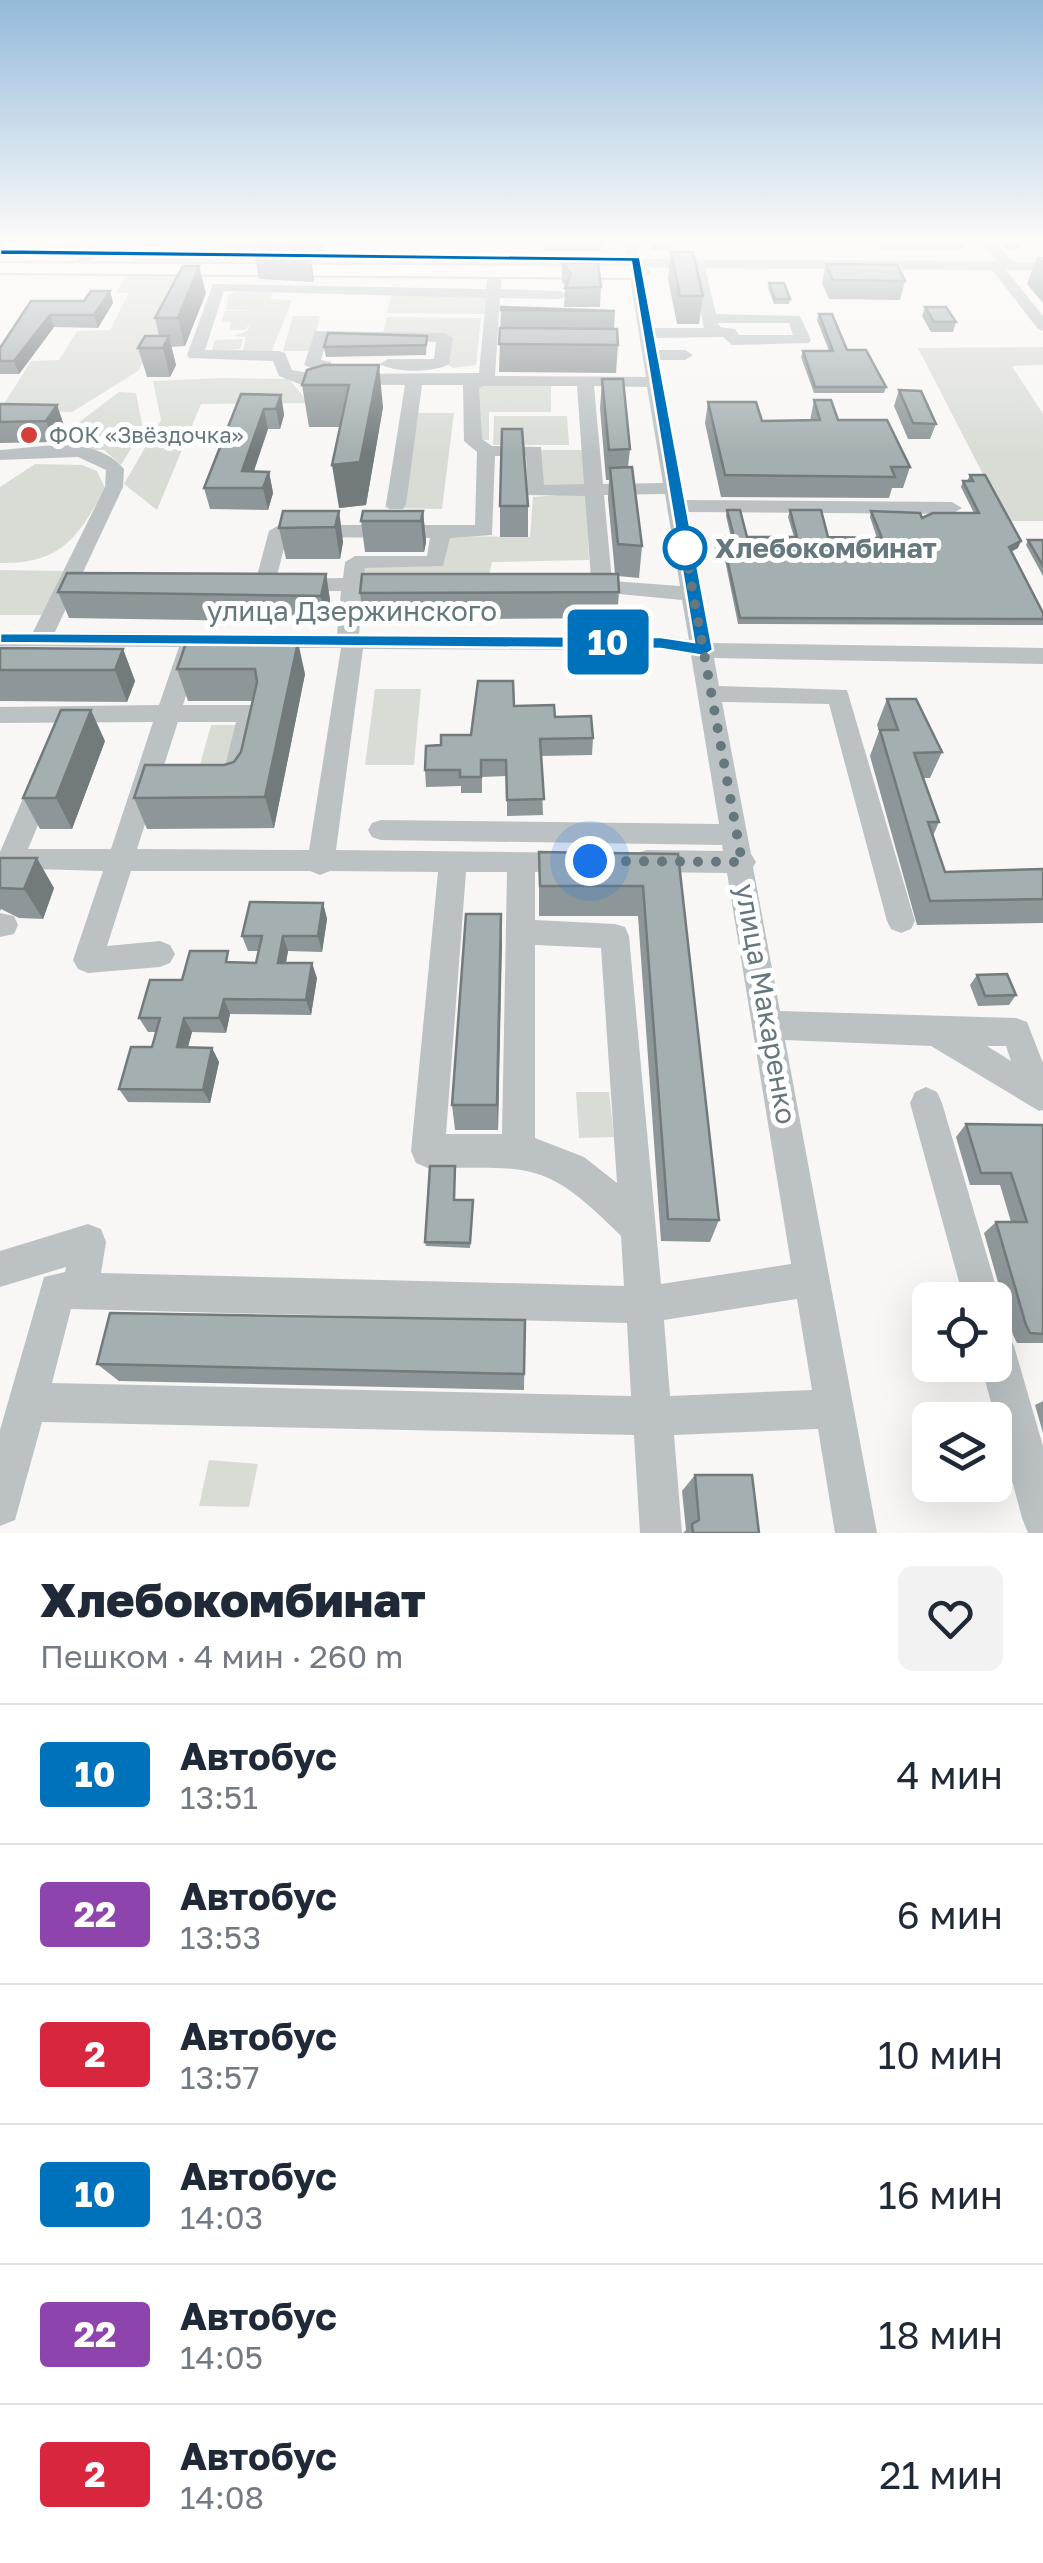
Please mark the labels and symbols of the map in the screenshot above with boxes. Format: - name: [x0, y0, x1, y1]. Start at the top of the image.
- place label: ФОК «Звёздочка»: [49, 421, 244, 448]
- marker: ФОК «Звёздочка»: [18, 424, 40, 446]
- marker: Хлебокомбинат: [664, 527, 706, 569]
- place label: Хлебокомбинат: [715, 531, 937, 564]
- street label: улица Дзержинского: [207, 594, 497, 627]
- line badge: 10: [563, 610, 653, 674]
- your location: [565, 836, 615, 886]
- street label: улица Макаренко: [729, 881, 804, 1127]

